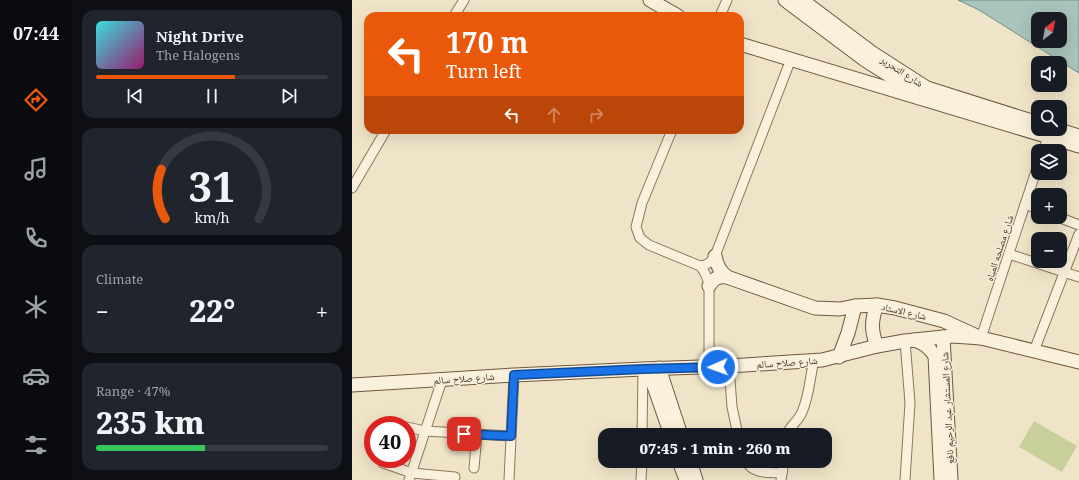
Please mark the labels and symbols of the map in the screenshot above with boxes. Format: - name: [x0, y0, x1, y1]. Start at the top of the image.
- north arrow: [1031, 12, 1067, 48]
- street label: شارع التحرير: [877, 52, 926, 90]
- street label: شارع مصلحه المياه: [982, 213, 1016, 283]
- street label: شارع الاستاد: [880, 299, 928, 323]
- position arrow: [697, 346, 739, 388]
- street label: شارع المستشار عبد الرحيم نافع: [937, 351, 958, 464]
- street label: شارع صلاح سالم: [756, 353, 818, 372]
- street label: شارع صلاح سالم: [433, 369, 495, 388]
- speed limit sign: 40: [364, 416, 416, 468]
- pin: [447, 417, 481, 451]

